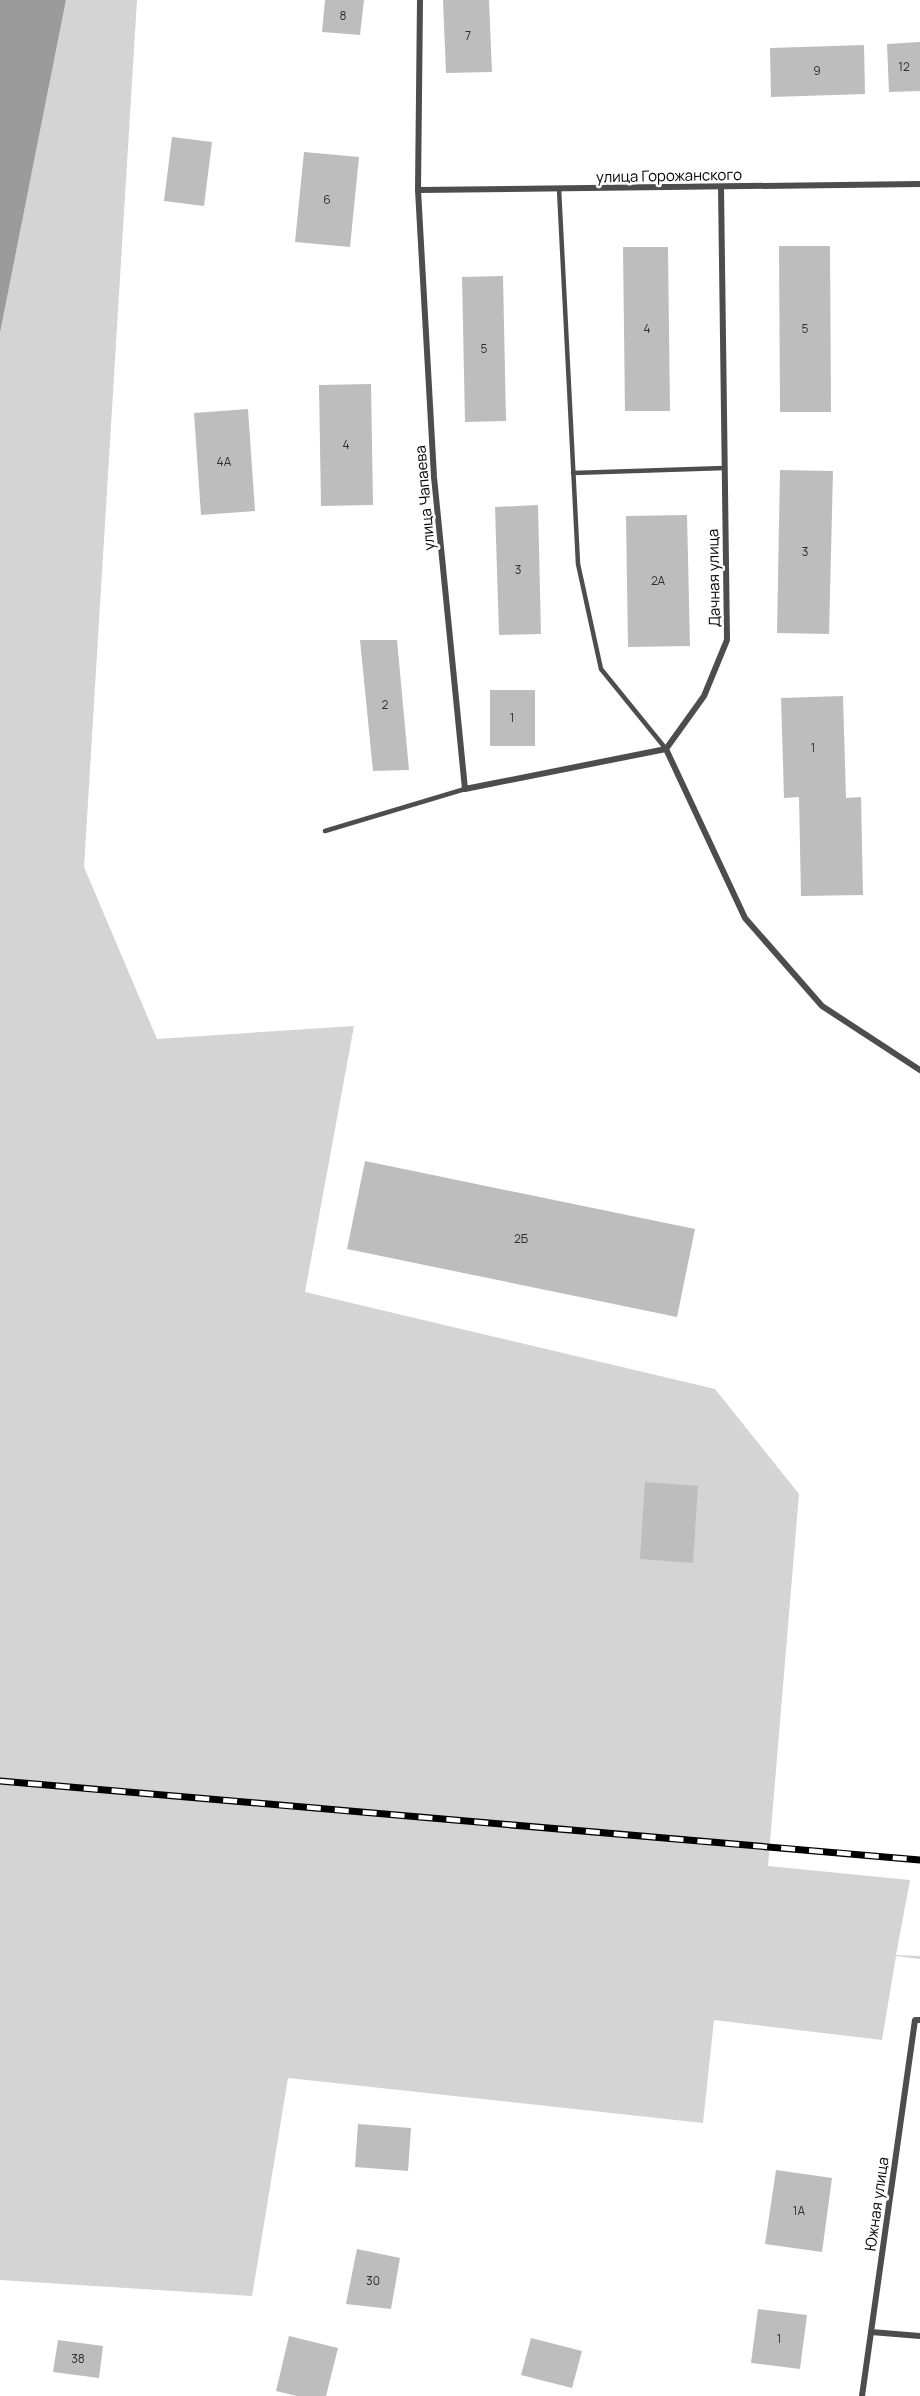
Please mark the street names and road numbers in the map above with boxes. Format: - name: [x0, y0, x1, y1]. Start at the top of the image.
- street label: улица Горожанского: [596, 164, 742, 187]
- street label: улица Чапаева: [409, 445, 440, 551]
- street label: Дачная улица: [702, 529, 725, 627]
- street label: Южная улица: [860, 2156, 894, 2252]

